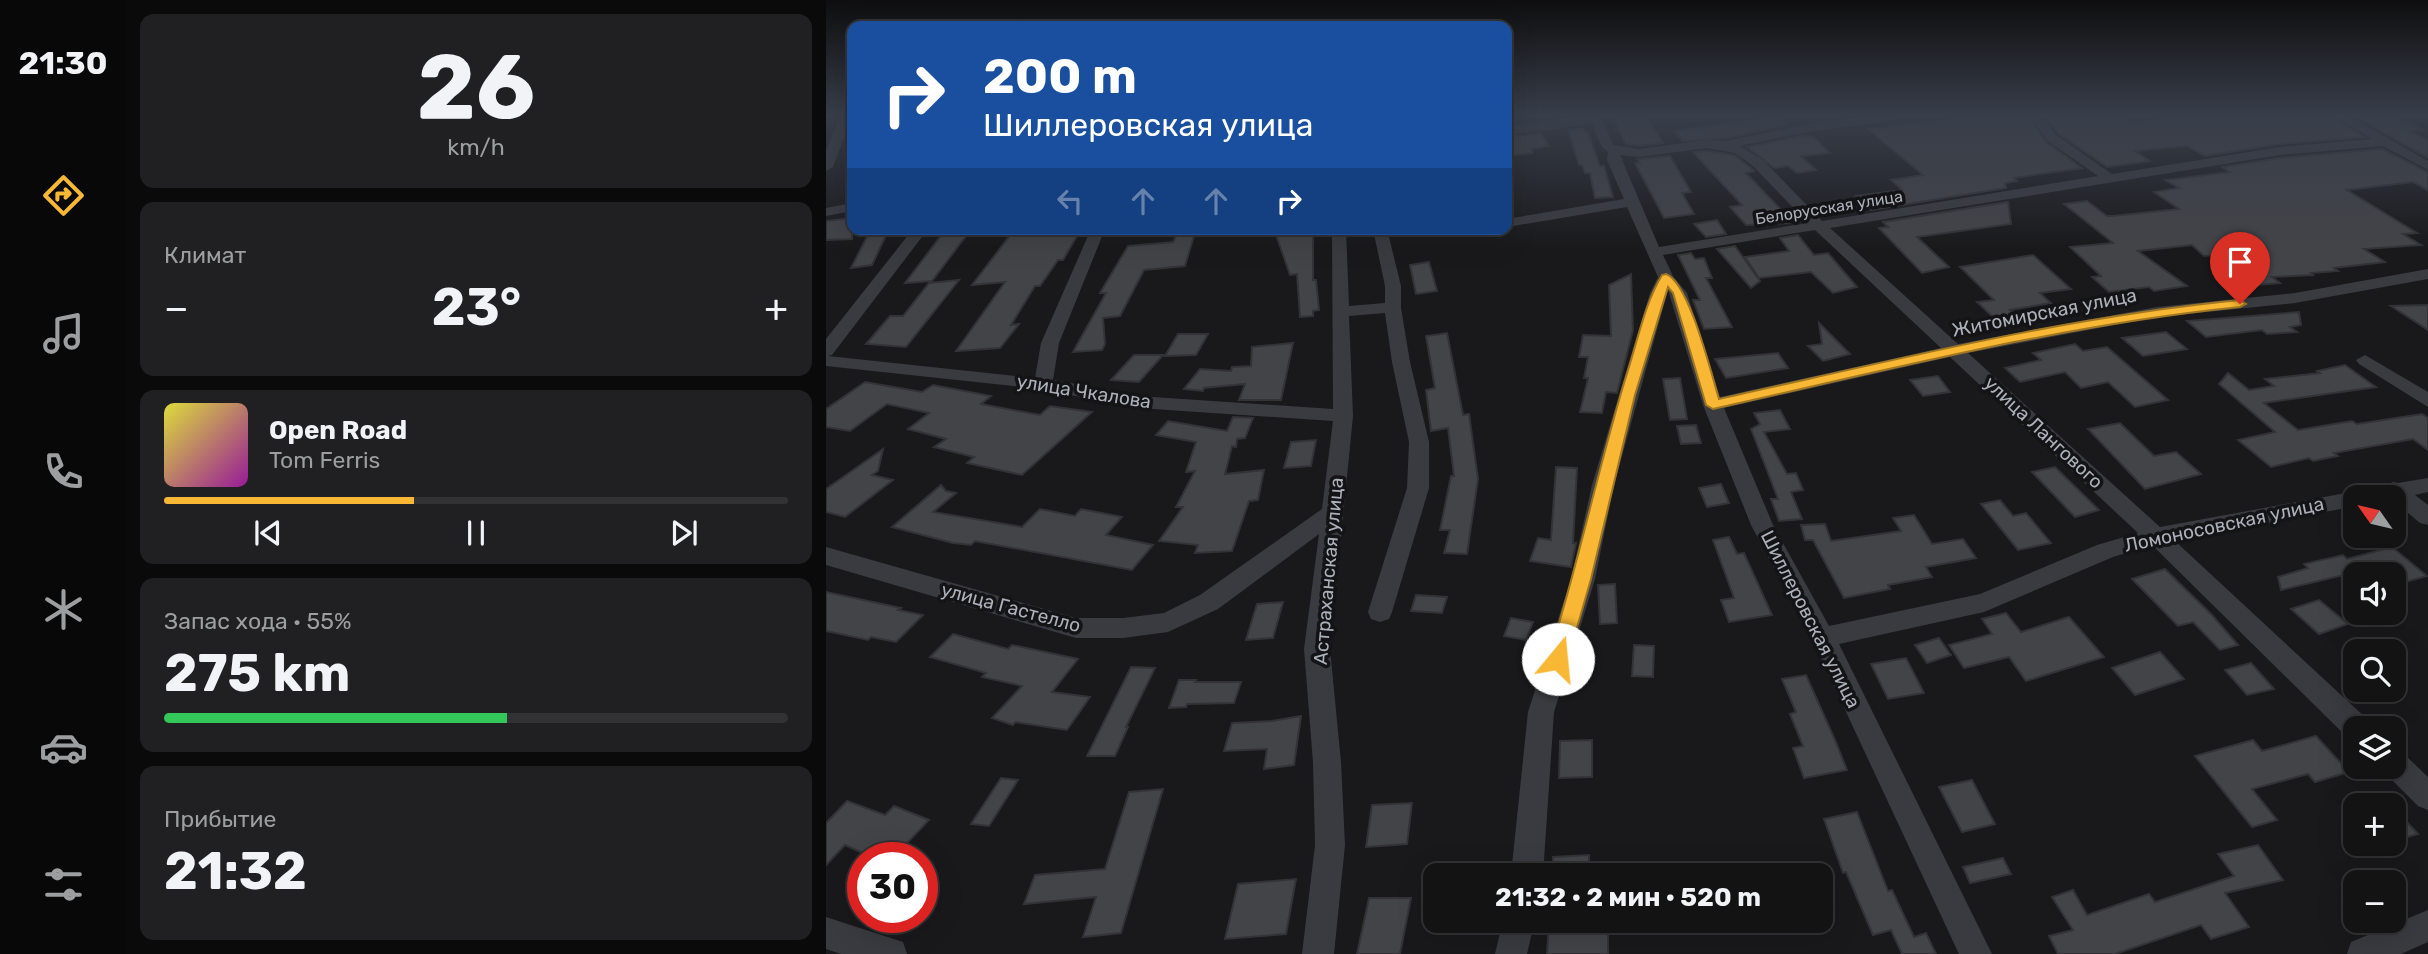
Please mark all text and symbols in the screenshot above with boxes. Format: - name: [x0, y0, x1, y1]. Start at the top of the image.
- text: 26: [417, 33, 535, 141]
- text: 21:30: [19, 44, 107, 82]
- text: 200 m: [983, 47, 1137, 105]
- icon: right: [868, 49, 959, 140]
- text: Шиллеровская улица: [983, 106, 1313, 144]
- text: km/h: [447, 133, 505, 161]
- icon: directions: [39, 171, 88, 220]
- icon: left: [1051, 182, 1089, 220]
- icon: ahead: [1124, 182, 1162, 220]
- icon: ahead: [1197, 182, 1235, 220]
- icon: right: [1270, 182, 1308, 220]
- street label: Белорусская улица: [1754, 186, 1904, 229]
- pin: [2210, 232, 2270, 304]
- text: Климат: [164, 241, 246, 269]
- icon: arrive: [2221, 243, 2259, 281]
- text: 23°: [432, 276, 521, 338]
- street label: Житомирская улица: [1950, 283, 2138, 342]
- text: −: [164, 285, 189, 331]
- text: +: [764, 285, 788, 331]
- icon: music: [39, 309, 88, 358]
- street label: улица Чкалова: [1015, 370, 1153, 413]
- street label: улица Лангового: [1979, 371, 2108, 493]
- text: Open Road: [269, 415, 407, 446]
- text: Tom Ferris: [269, 446, 380, 474]
- icon: phone: [39, 447, 88, 496]
- street label: Астраханская улица: [1309, 476, 1348, 666]
- north arrow: [2343, 485, 2406, 548]
- map controls: [2343, 485, 2406, 933]
- street label: Ломоносовская улица: [2122, 492, 2326, 557]
- icon: previous: [249, 514, 287, 552]
- icon: pause: [457, 514, 495, 552]
- icon: next: [665, 514, 703, 552]
- street label: Шиллеровская улица: [1756, 527, 1865, 712]
- button: sound: [2343, 562, 2406, 625]
- street label: улица Гастелло: [939, 578, 1083, 637]
- icon: climate: [39, 585, 88, 634]
- text: Запас хода · 55%: [164, 607, 351, 635]
- position arrow: [1521, 622, 1595, 696]
- button: search: [2343, 639, 2406, 702]
- text: 275 km: [164, 642, 350, 704]
- button: layers: [2343, 716, 2406, 779]
- icon: car: [39, 723, 88, 772]
- button: +: [2343, 793, 2406, 856]
- text: Прибытие: [164, 805, 276, 833]
- text: 21:32: [164, 840, 307, 902]
- speed limit sign: 30: [847, 842, 938, 933]
- icon: filters: [39, 860, 88, 909]
- button: −: [2343, 870, 2406, 933]
- text: 21:32 · 2 мин · 520 m: [1495, 882, 1761, 913]

